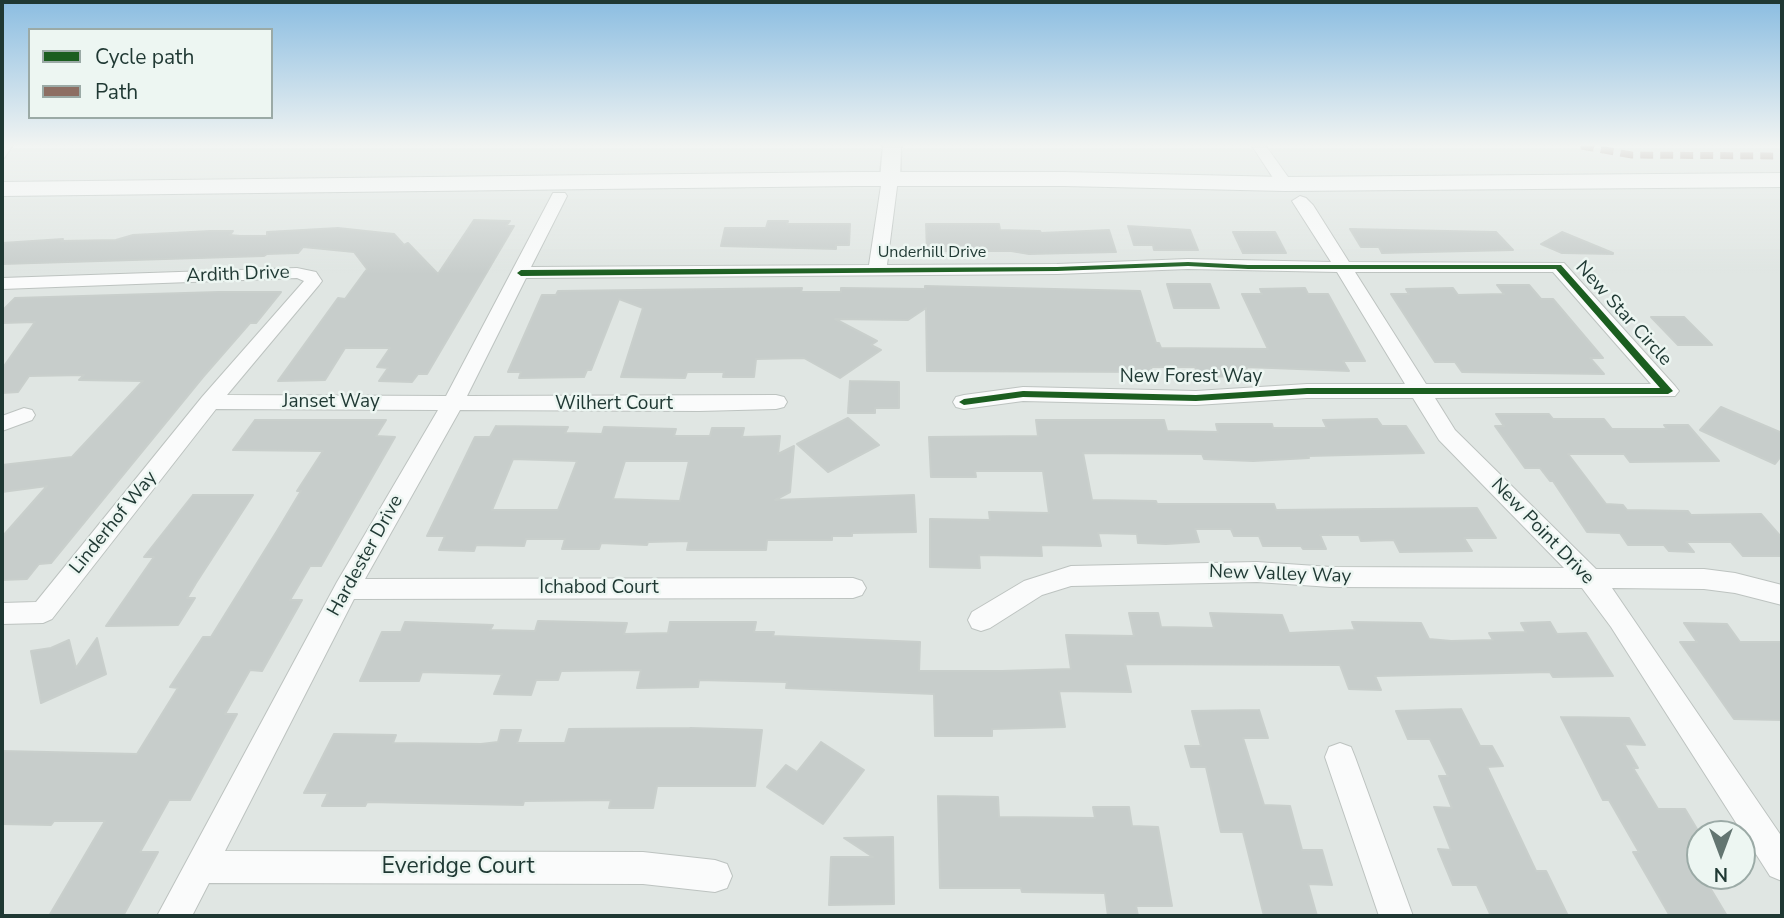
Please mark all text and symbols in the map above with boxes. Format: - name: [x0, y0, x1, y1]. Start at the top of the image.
- legend: [28, 28, 273, 119]
- text: Cycle path: [95, 43, 194, 71]
- text: Path: [95, 78, 138, 106]
- street label: Underhill Drive: [878, 243, 986, 263]
- street label: New Star Circle: [1570, 257, 1676, 371]
- street label: Ardith Drive: [186, 262, 290, 288]
- street label: New Forest Way: [1120, 366, 1262, 388]
- street label: Janset Way: [282, 391, 380, 413]
- street label: Wilhert Court: [555, 393, 673, 415]
- street label: Linderhof Way: [66, 467, 162, 579]
- street label: New Point Drive: [1486, 474, 1598, 590]
- street label: Hardester Drive: [323, 492, 409, 620]
- street label: New Valley Way: [1208, 561, 1352, 589]
- street label: Ichabod Court: [539, 577, 659, 599]
- north arrow: [1686, 820, 1756, 890]
- street label: Everidge Court: [382, 853, 534, 881]
- text: N: [1714, 861, 1728, 887]

